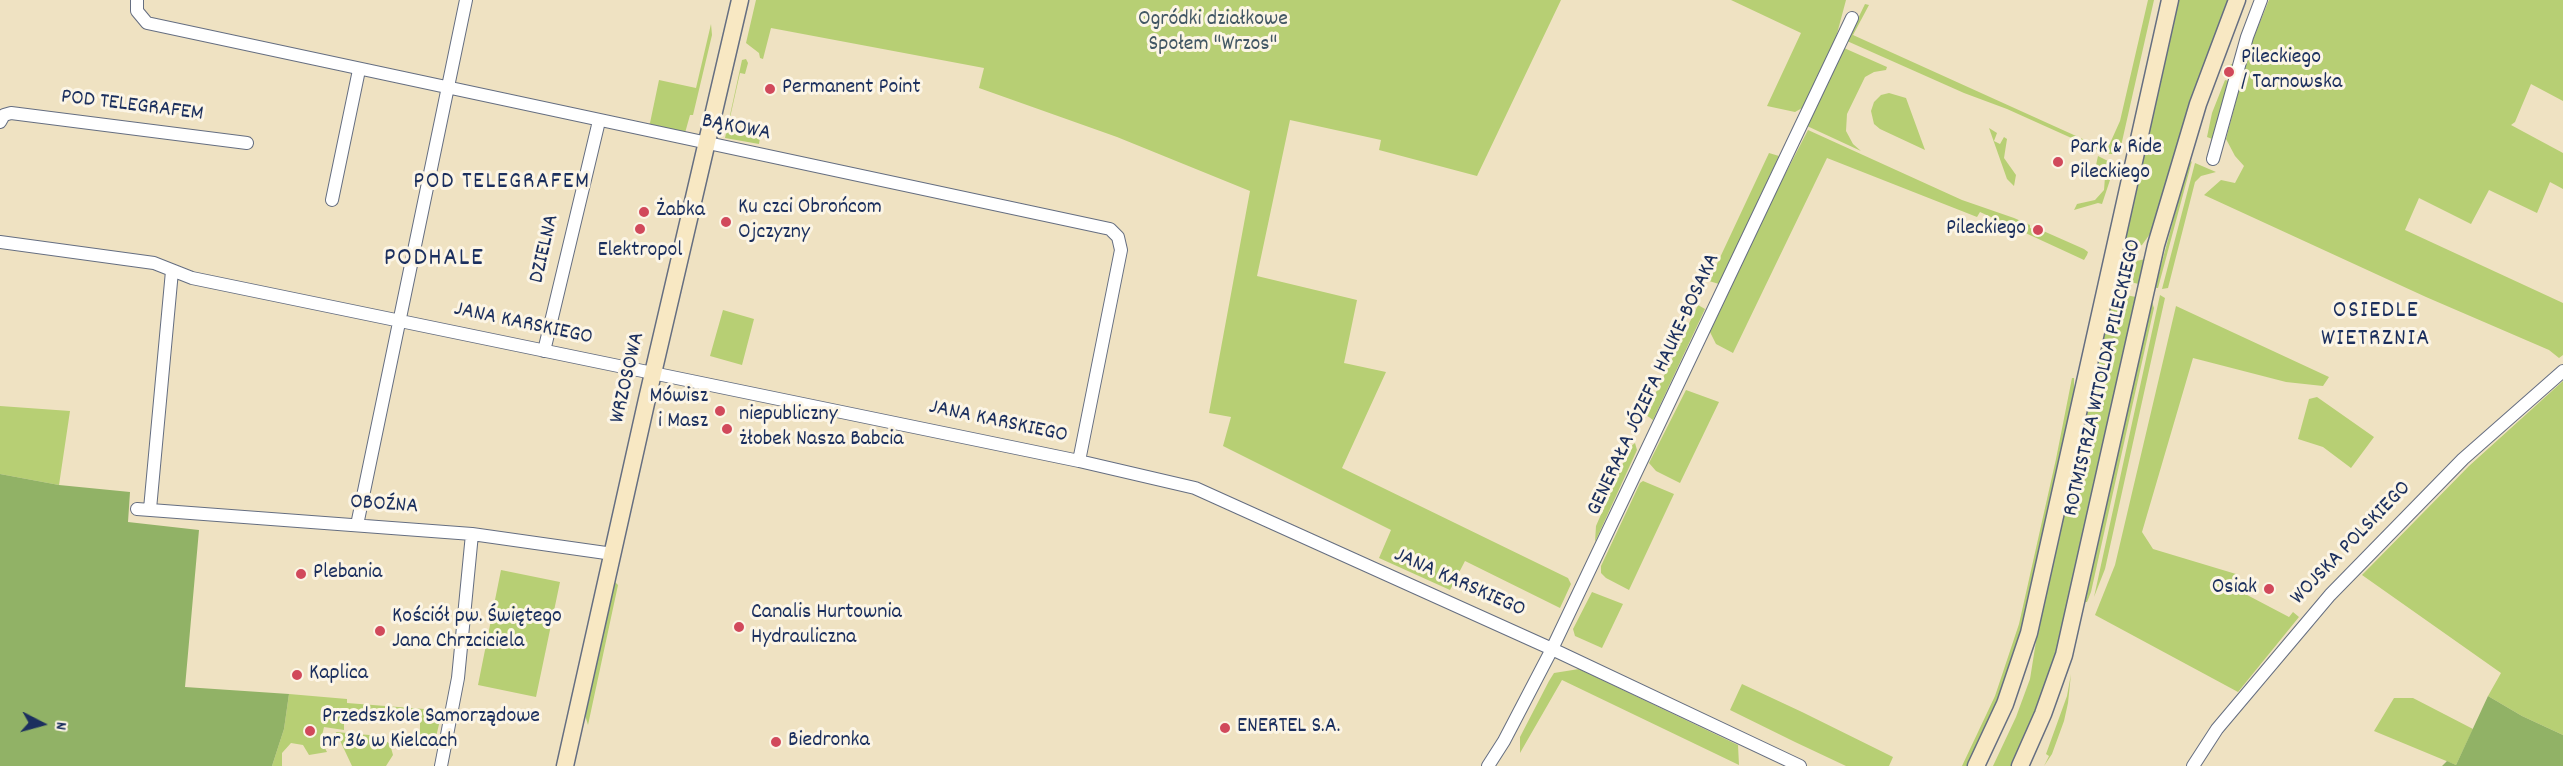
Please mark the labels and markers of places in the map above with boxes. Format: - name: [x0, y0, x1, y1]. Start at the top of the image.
- place label: Pileckiego / Tarnowska: [2241, 46, 2342, 98]
- marker: Pileckiego / Tarnowska: [2222, 65, 2236, 79]
- place label: Permanent Point: [782, 76, 921, 102]
- marker: Permanent Point: [763, 82, 777, 96]
- place label: Park & Ride Pileckiego: [2070, 136, 2162, 188]
- marker: Park & Ride Pileckiego: [2051, 155, 2065, 169]
- place label: Ku czci Obrońcom Ojczyzny: [738, 196, 882, 248]
- place label: Żabka: [656, 199, 705, 225]
- marker: Żabka: [637, 205, 651, 219]
- marker: Ku czci Obrońcom Ojczyzny: [719, 215, 733, 229]
- place label: Pileckiego: [1946, 217, 2026, 243]
- marker: Elektropol: [633, 222, 647, 236]
- marker: Pileckiego: [2031, 223, 2045, 237]
- place label: Elektropol: [597, 239, 683, 265]
- place label: Mówisz i Masz: [650, 385, 708, 436]
- place label: niepubliczny żłobek Nasza Babcia: [739, 403, 904, 454]
- marker: Mówisz i Masz: [713, 404, 727, 418]
- marker: niepubliczny żłobek Nasza Babcia: [720, 422, 734, 436]
- place label: Plebania: [313, 561, 382, 587]
- marker: Plebania: [294, 567, 308, 581]
- place label: Osiak: [2212, 576, 2257, 602]
- marker: Osiak: [2262, 582, 2276, 596]
- place label: Canalis Hurtownia Hydrauliczna: [751, 601, 902, 652]
- place label: Kościół pw. Świętego Jana Chrzciciela: [392, 605, 562, 656]
- marker: Canalis Hurtownia Hydrauliczna: [732, 620, 746, 634]
- marker: Kościół pw. Świętego Jana Chrzciciela: [373, 624, 387, 638]
- place label: Kaplica: [309, 662, 368, 688]
- marker: Kaplica: [290, 668, 304, 682]
- place label: Przedszkole Samorządowe nr 36 w Kielcach: [322, 705, 540, 756]
- place label: ENERTEL S.A.: [1237, 715, 1340, 741]
- marker: ENERTEL S.A.: [1218, 721, 1232, 735]
- marker: Przedszkole Samorządowe nr 36 w Kielcach: [303, 724, 317, 738]
- place label: Biedronka: [788, 729, 870, 755]
- marker: Biedronka: [769, 735, 783, 749]

